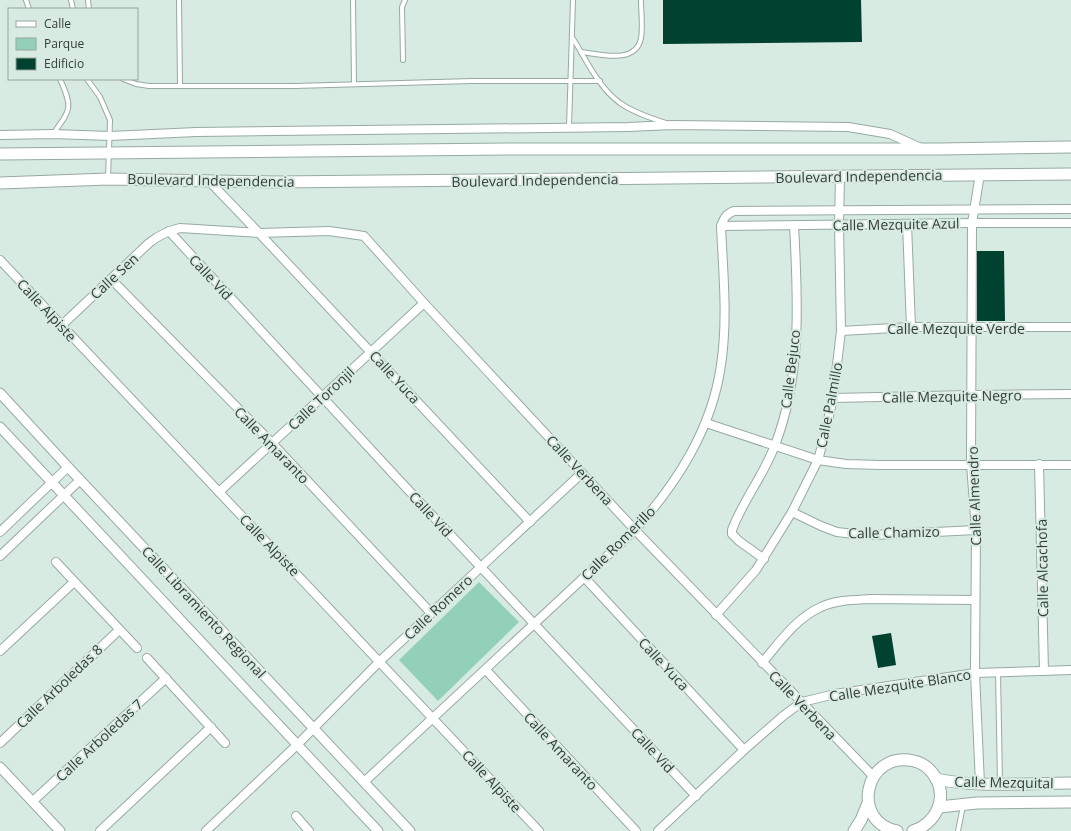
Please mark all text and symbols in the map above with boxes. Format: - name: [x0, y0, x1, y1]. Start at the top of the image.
- legend: [8, 8, 138, 80]
- text: Calle: [44, 15, 71, 32]
- text: Parque: [44, 35, 84, 52]
- text: Edificio: [44, 55, 84, 72]
- street label: Boulevard Independencia: [775, 165, 943, 187]
- street label: Boulevard Independencia: [127, 169, 295, 191]
- street label: Boulevard Independencia: [451, 169, 619, 191]
- street label: Calle Mezquite Azul: [832, 213, 960, 235]
- street label: Calle Sen: [86, 249, 142, 303]
- street label: Calle Vid: [185, 250, 237, 304]
- street label: Calle Alpiste: [13, 275, 81, 346]
- street label: Calle Mezquite Verde: [887, 319, 1025, 338]
- street label: Calle Bejuco: [776, 328, 804, 410]
- street label: Calle Yuca: [366, 346, 424, 408]
- street label: Calle Palmillo: [811, 361, 847, 449]
- street label: Calle Toronjil: [284, 362, 358, 434]
- street label: Calle Mezquite Negro: [882, 385, 1022, 407]
- street label: Calle Amaranto: [230, 402, 314, 488]
- street label: Calle Verbena: [542, 431, 618, 509]
- street label: Calle Almendro: [963, 446, 985, 546]
- street label: Calle Vid: [405, 487, 457, 541]
- street label: Calle Romerillo: [577, 502, 659, 584]
- street label: Calle Alpiste: [236, 510, 304, 580]
- street label: Calle Alcachofa: [1032, 519, 1052, 617]
- street label: Calle Chamizo: [848, 522, 940, 542]
- street label: Calle Libramiento Regional: [138, 542, 270, 682]
- street label: Calle Romero: [400, 570, 476, 644]
- street label: Calle Yuca: [635, 633, 693, 695]
- street label: Calle Arboledas 8: [12, 640, 106, 732]
- street label: Calle Mezquite Blanco: [828, 664, 972, 706]
- street label: Calle Verbena: [765, 666, 841, 744]
- street label: Calle Arboledas 7: [51, 695, 147, 785]
- street label: Calle Amaranto: [520, 708, 602, 794]
- street label: Calle Vid: [627, 723, 679, 777]
- street label: Calle Alpiste: [458, 746, 526, 817]
- street label: Calle Mezquital: [954, 772, 1054, 792]

